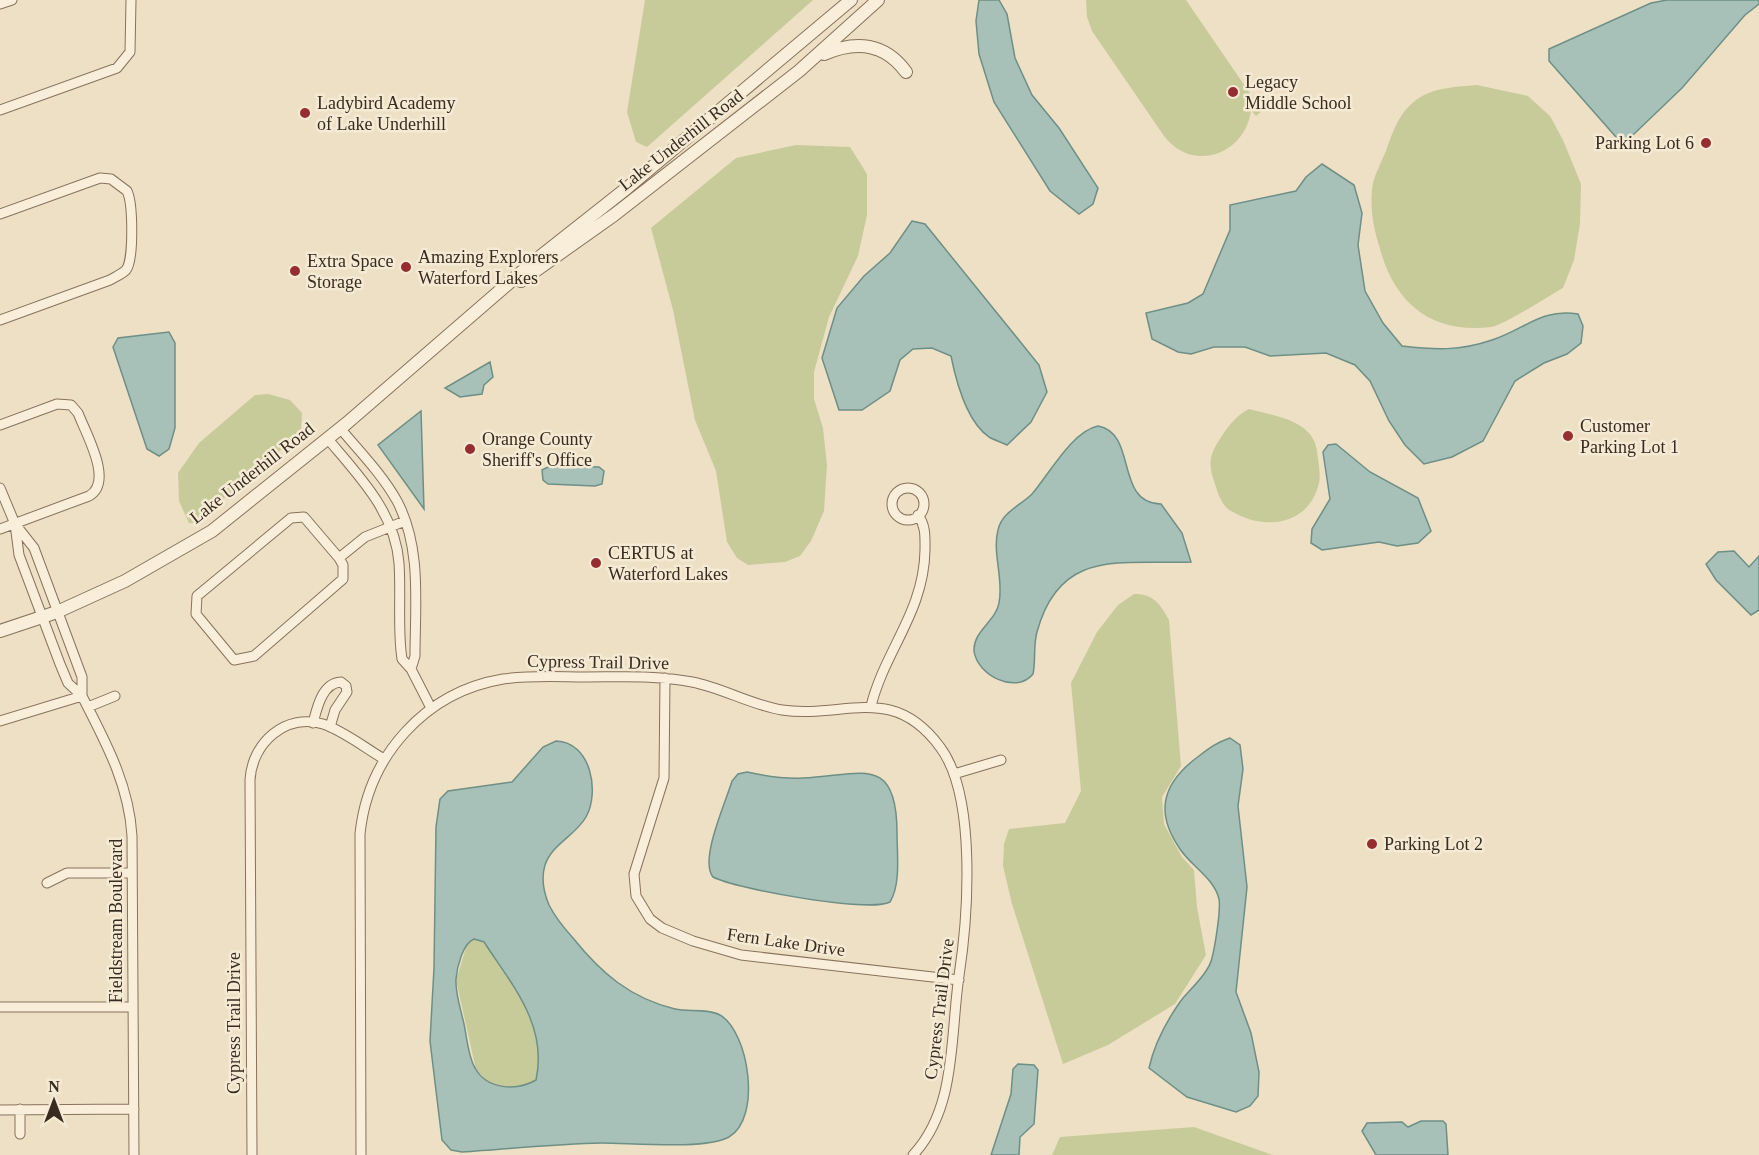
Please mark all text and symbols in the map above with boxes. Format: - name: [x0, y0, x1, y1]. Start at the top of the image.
- place label: Legacy Middle School: [1245, 72, 1352, 113]
- street label: Lake Underhill Road: [615, 85, 747, 195]
- marker: Legacy Middle School: [1226, 85, 1240, 99]
- place label: Ladybird Academy of Lake Underhill: [317, 93, 455, 134]
- marker: Ladybird Academy of Lake Underhill: [298, 106, 312, 120]
- place label: Parking Lot 6: [1595, 133, 1694, 153]
- marker: Parking Lot 6: [1699, 136, 1713, 150]
- place label: Amazing Explorers Waterford Lakes: [418, 247, 558, 288]
- place label: Extra Space Storage: [307, 251, 393, 292]
- marker: Amazing Explorers Waterford Lakes: [399, 260, 413, 274]
- marker: Extra Space Storage: [288, 264, 302, 278]
- place label: Customer Parking Lot 1: [1580, 416, 1679, 457]
- street label: Lake Underhill Road: [186, 418, 318, 528]
- place label: Orange County Sheriff's Office: [482, 429, 592, 470]
- marker: Customer Parking Lot 1: [1561, 429, 1575, 443]
- marker: Orange County Sheriff's Office: [463, 442, 477, 456]
- place label: CERTUS at Waterford Lakes: [608, 543, 728, 584]
- marker: CERTUS at Waterford Lakes: [589, 556, 603, 570]
- street label: Cypress Trail Drive: [527, 651, 669, 673]
- place label: Parking Lot 2: [1384, 834, 1483, 854]
- marker: Parking Lot 2: [1365, 837, 1379, 851]
- street label: Fieldstream Boulevard: [106, 839, 126, 1003]
- street label: Fern Lake Drive: [726, 924, 846, 960]
- street label: Cypress Trail Drive: [920, 937, 958, 1081]
- street label: Cypress Trail Drive: [224, 952, 244, 1094]
- north arrow: [24, 1071, 84, 1131]
- text: N: [48, 1078, 60, 1095]

